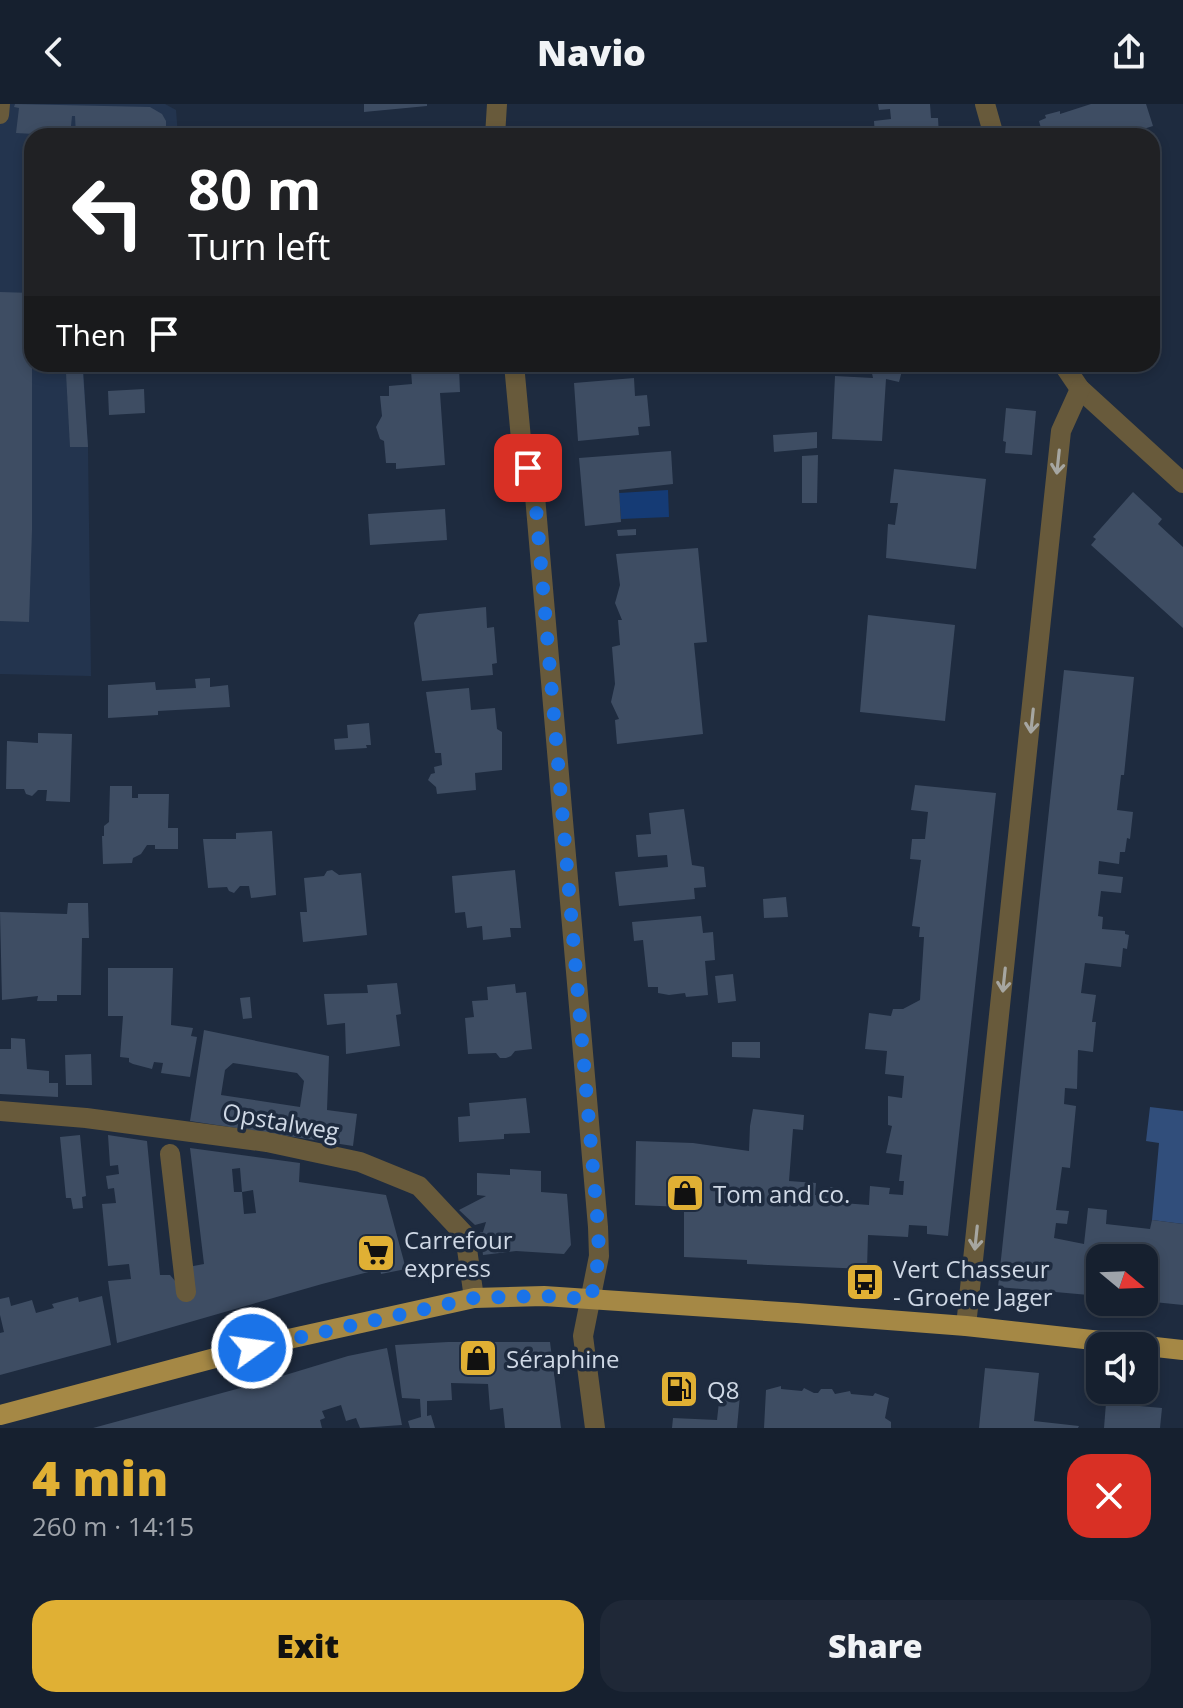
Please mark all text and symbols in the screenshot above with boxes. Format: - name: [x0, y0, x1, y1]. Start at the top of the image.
- text: Navio: [537, 28, 646, 77]
- icon: back: [32, 30, 76, 74]
- icon: share: [1107, 30, 1151, 74]
- text: 80 m: [188, 150, 322, 226]
- icon: left: [56, 160, 160, 264]
- text: Turn left: [188, 222, 330, 271]
- icon: arrive: [142, 312, 186, 356]
- text: Then: [56, 314, 126, 355]
- pin: [494, 434, 562, 502]
- icon: arrive: [506, 446, 550, 490]
- one-way arrow: [1050, 449, 1065, 475]
- one-way arrow: [1024, 707, 1039, 734]
- one-way arrow: [996, 966, 1011, 993]
- street label: Opstalweg: [220, 1095, 342, 1147]
- shop icon: Tom and co.: [664, 1172, 706, 1214]
- place label: Tom and co.: [713, 1177, 850, 1210]
- place label: Carrefour express: [404, 1223, 513, 1284]
- one-way arrow: [969, 1224, 984, 1251]
- supermarket icon: Carrefour express: [355, 1232, 397, 1274]
- north arrow: [1086, 1244, 1158, 1316]
- map controls: [1086, 1244, 1158, 1404]
- place label: Vert Chasseur - Groene Jager: [893, 1252, 1053, 1313]
- bus stop icon: Vert Chasseur - Groene Jager: [844, 1261, 886, 1303]
- position arrow: [210, 1306, 294, 1390]
- button: sound: [1086, 1332, 1158, 1404]
- shop icon: Séraphine: [457, 1337, 499, 1379]
- place label: Séraphine: [506, 1342, 619, 1375]
- fuel station icon: Q8: [658, 1368, 700, 1410]
- place label: Q8: [707, 1373, 739, 1406]
- text: 4 min: [32, 1445, 168, 1510]
- button: close: [1067, 1454, 1151, 1538]
- text: 260 m · 14:15: [32, 1508, 194, 1544]
- button: Exit: [32, 1600, 584, 1692]
- button: Share: [600, 1600, 1151, 1692]

